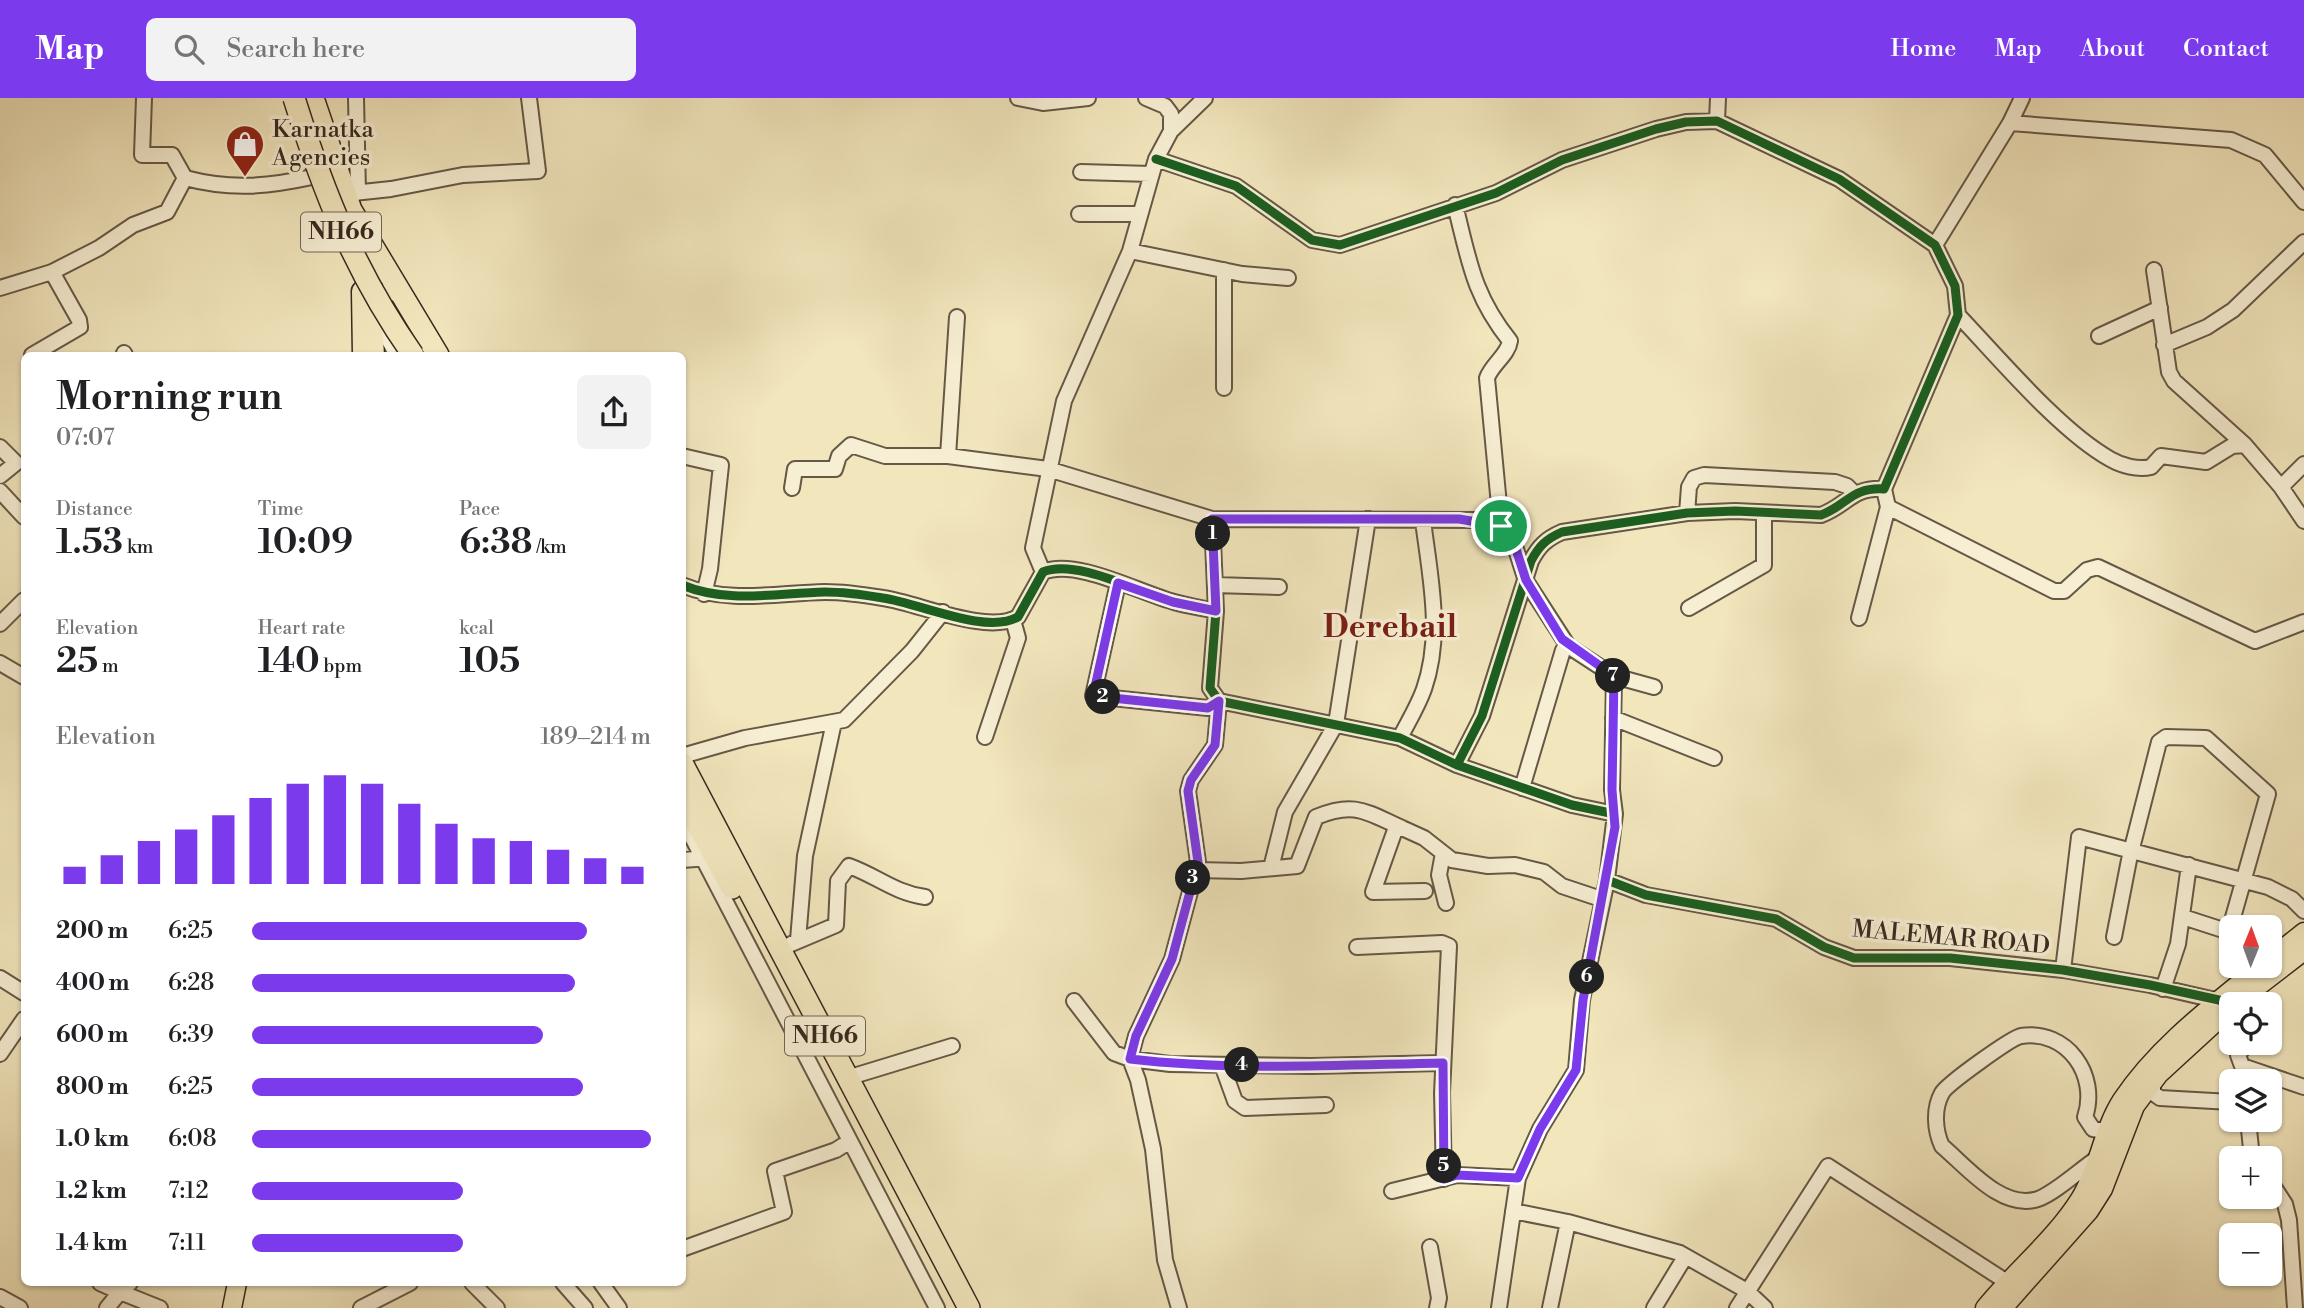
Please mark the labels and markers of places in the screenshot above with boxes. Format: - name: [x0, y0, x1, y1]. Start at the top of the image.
- place label: Karnatka Agencies: [271, 115, 375, 173]
- shop icon: Karnatka Agencies: [224, 123, 266, 178]
- pin: [1471, 496, 1531, 556]
- pin: 1: [1196, 516, 1230, 551]
- pin: 7: [1596, 658, 1630, 694]
- pin: 2: [1086, 680, 1120, 714]
- pin: 3: [1176, 860, 1210, 896]
- pin: 6: [1570, 960, 1604, 994]
- pin: 4: [1224, 1048, 1260, 1082]
- pin: 5: [1426, 1148, 1462, 1184]

